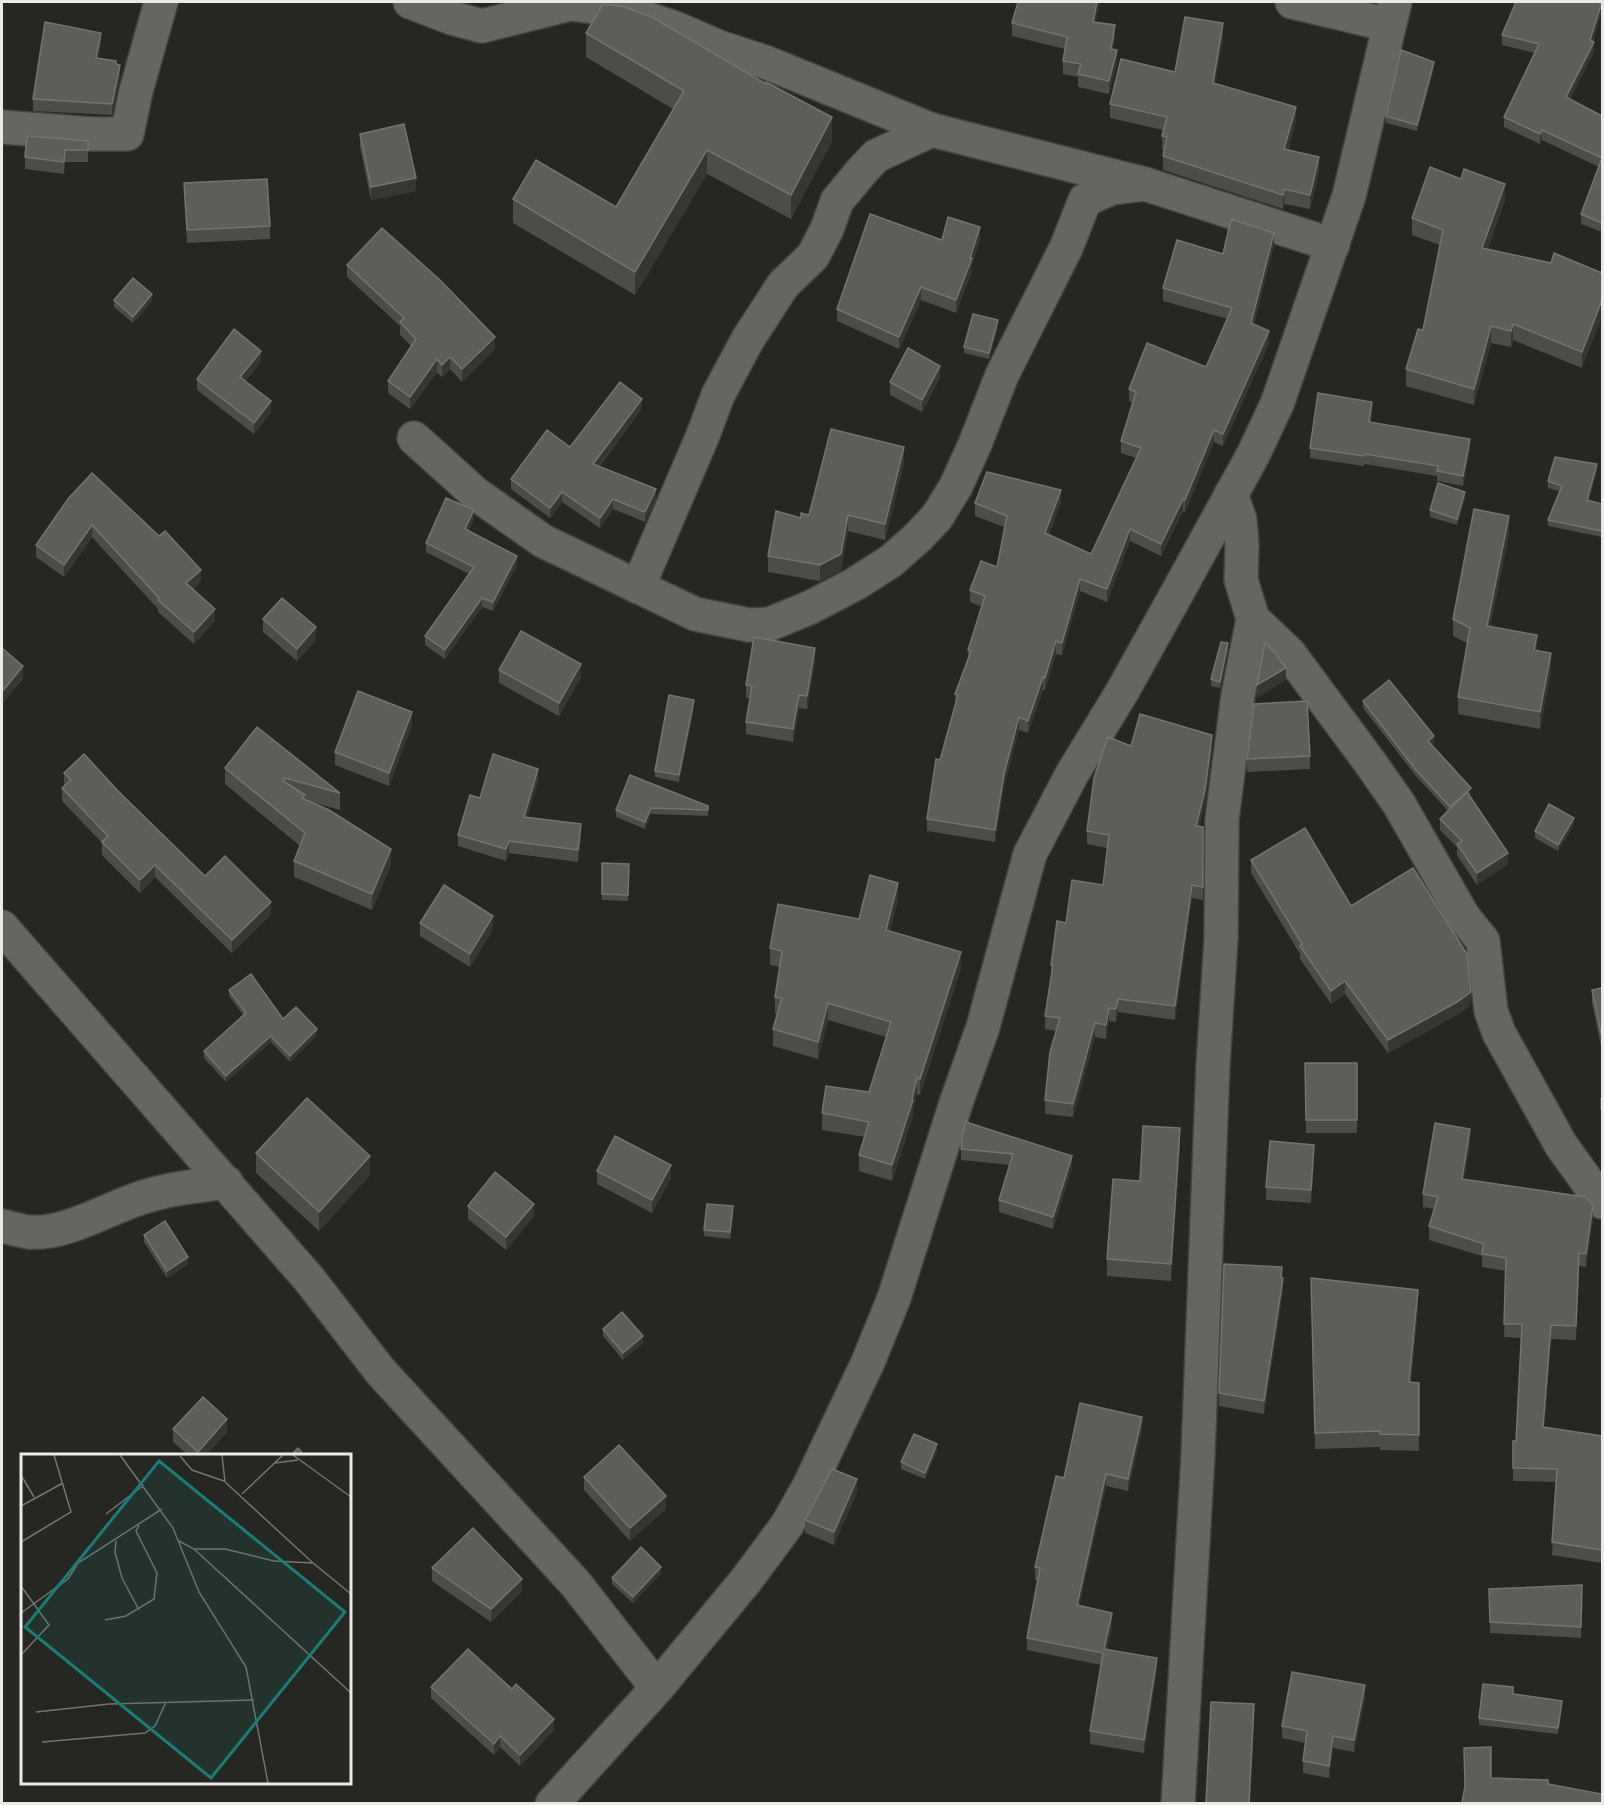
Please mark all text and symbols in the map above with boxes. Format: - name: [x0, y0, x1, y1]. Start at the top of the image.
- inset map: [21, 1454, 351, 1784]

